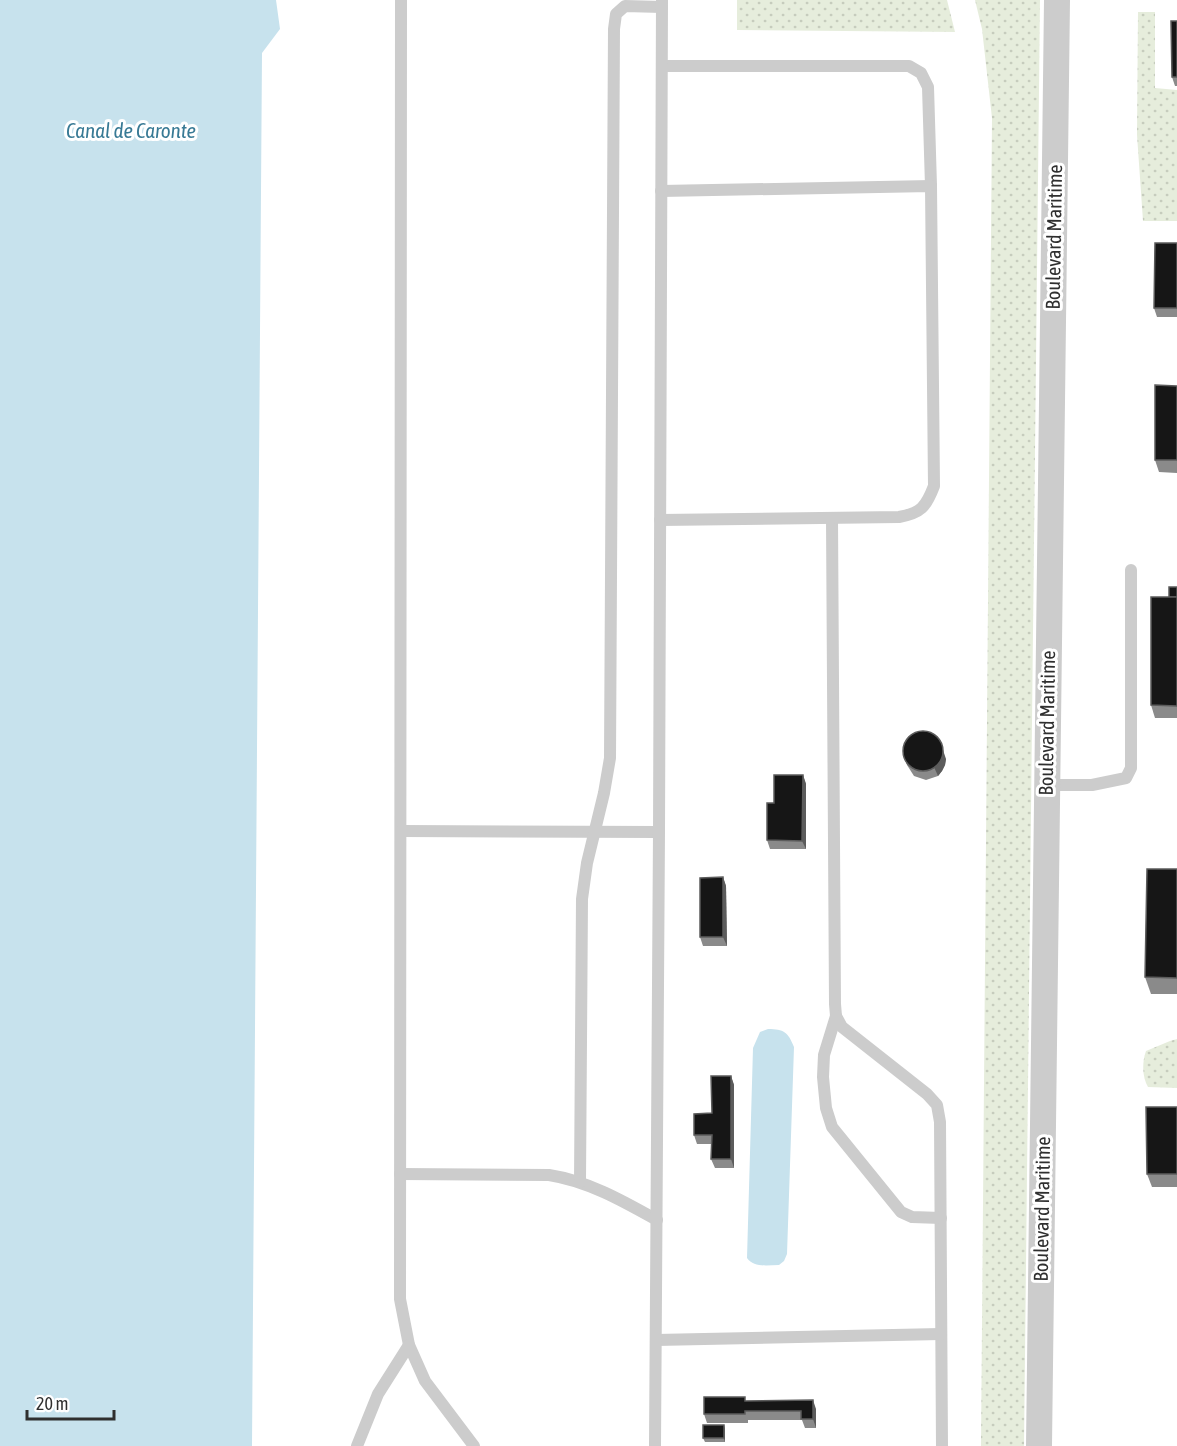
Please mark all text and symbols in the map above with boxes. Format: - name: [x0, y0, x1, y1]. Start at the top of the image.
- water label: Canal de Caronte: [66, 118, 196, 142]
- street label: Boulevard Maritime: [1041, 164, 1066, 310]
- street label: Boulevard Maritime: [1034, 650, 1059, 796]
- street label: Boulevard Maritime: [1029, 1136, 1054, 1282]
- scale bar: [27, 1383, 114, 1421]
- text: 20 m: [36, 1393, 68, 1414]

